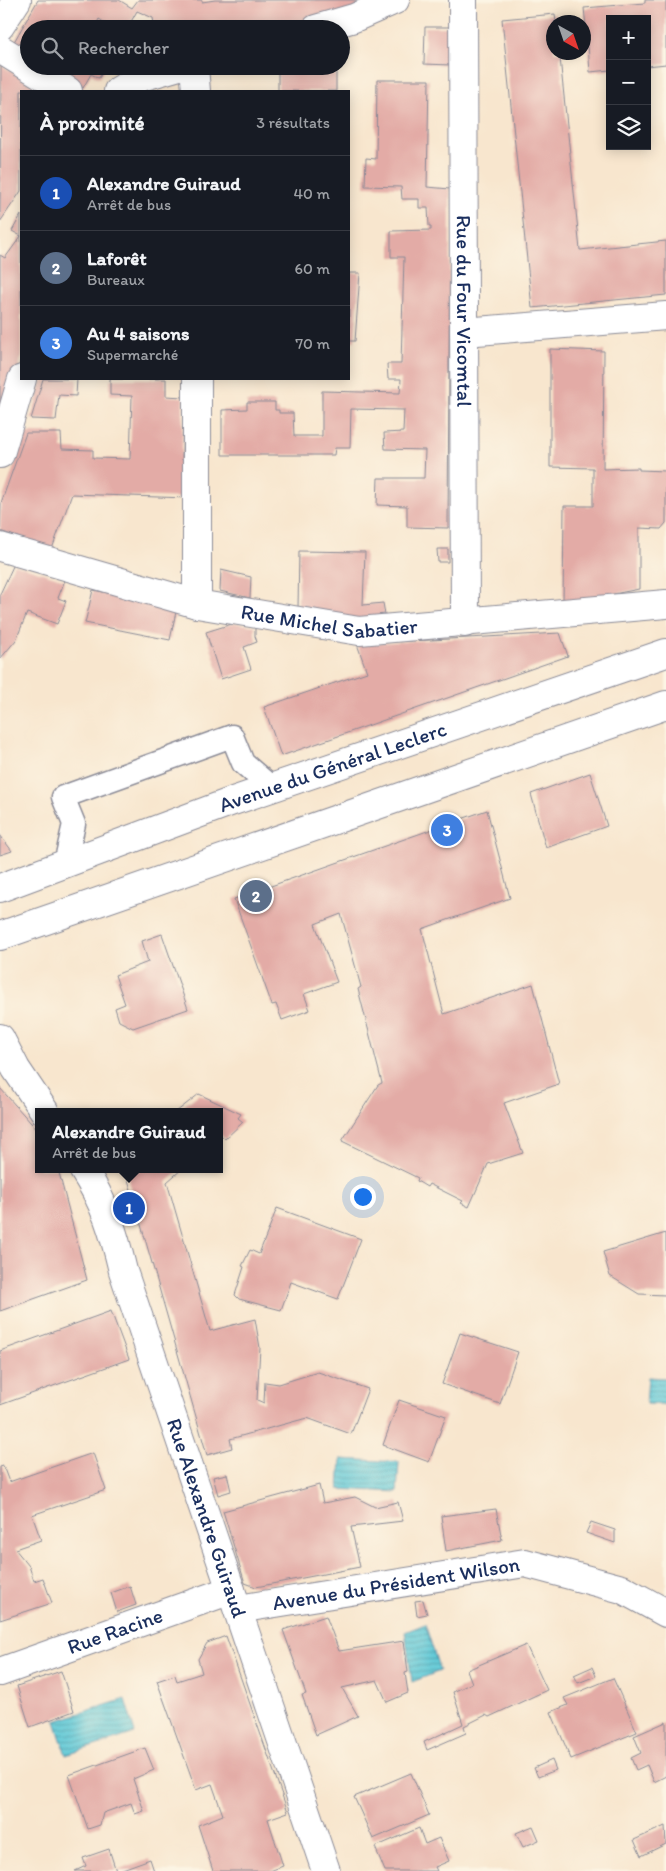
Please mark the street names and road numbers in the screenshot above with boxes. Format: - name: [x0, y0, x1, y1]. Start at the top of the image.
- street label: Rue du Four Vicomtal: [452, 215, 477, 407]
- street label: Rue Michel Sabatier: [239, 599, 419, 643]
- street label: Avenue du Général Leclerc: [215, 716, 450, 817]
- street label: Rue Alexandre Guiraud: [162, 1415, 253, 1621]
- street label: Avenue du Président Wilson: [271, 1551, 521, 1615]
- street label: Rue Racine: [64, 1602, 166, 1659]

